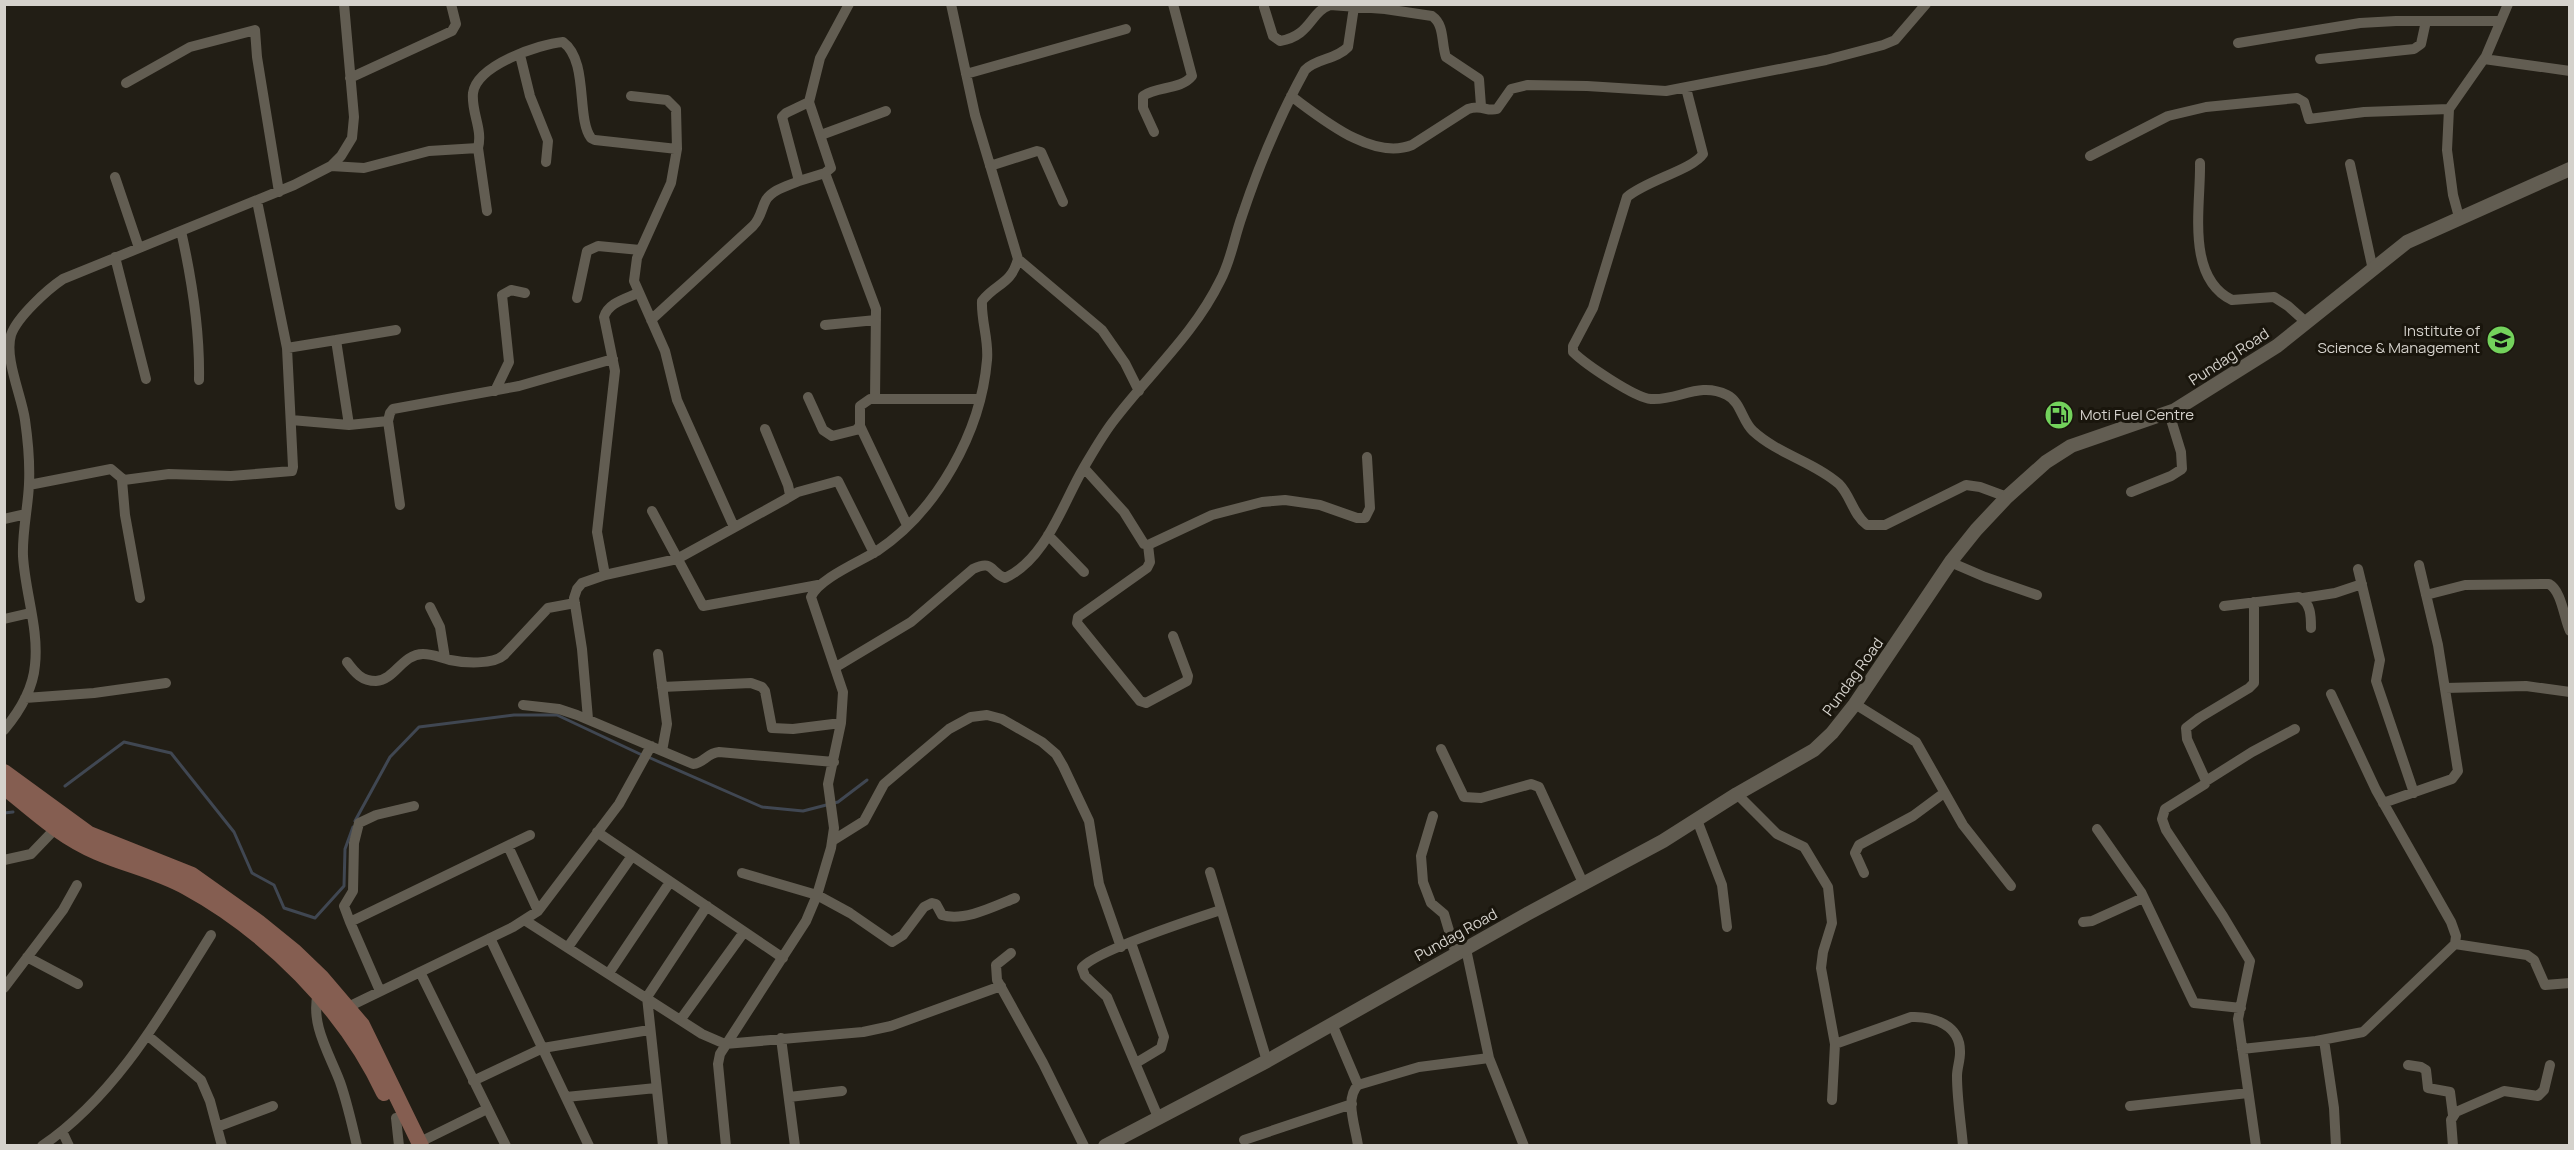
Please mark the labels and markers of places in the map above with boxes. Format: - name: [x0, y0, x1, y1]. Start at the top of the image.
- place label: Institute of Science & Management: [2317, 320, 2481, 358]
- school or university icon: Institute of Science & Management: [2485, 324, 2517, 356]
- fuel station icon: Moti Fuel Centre: [2043, 399, 2075, 431]
- place label: Moti Fuel Centre: [2080, 404, 2194, 425]

